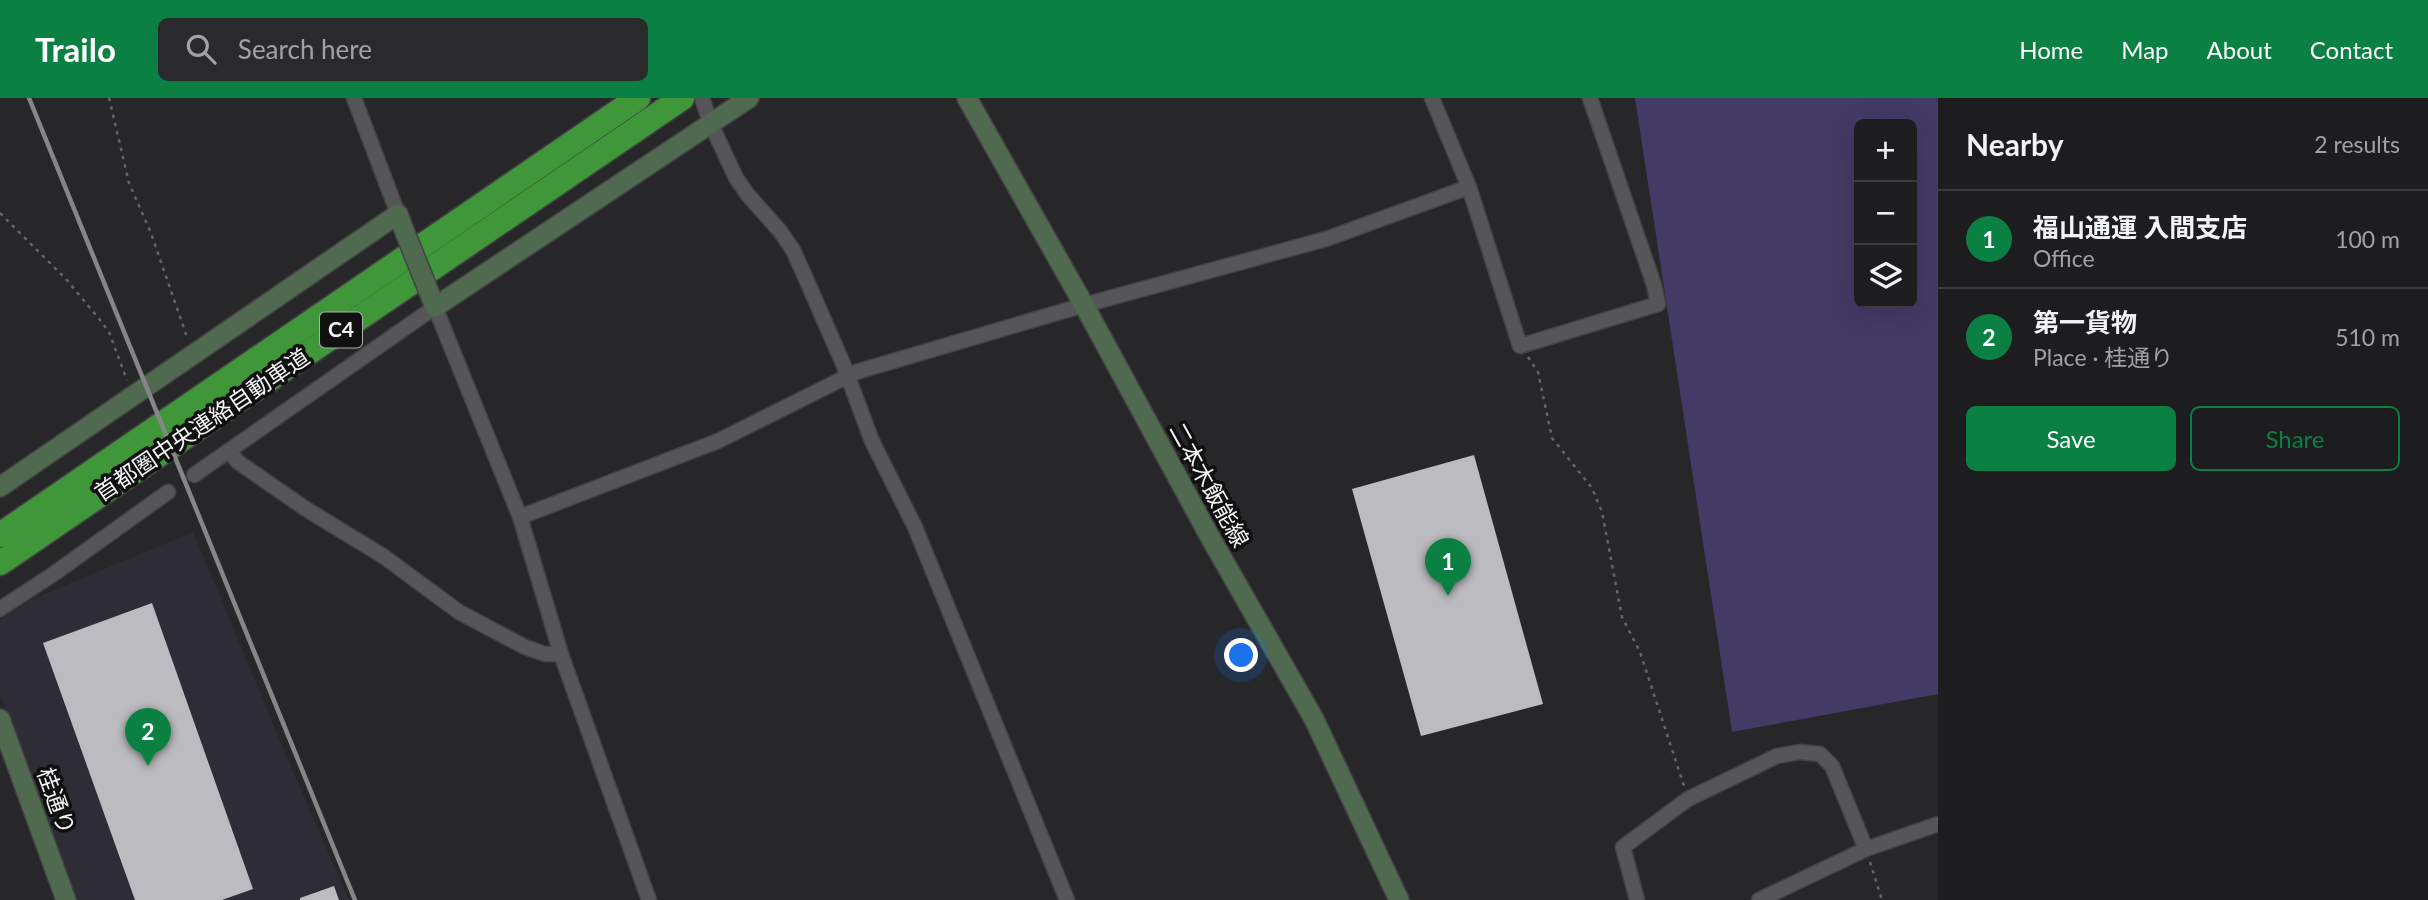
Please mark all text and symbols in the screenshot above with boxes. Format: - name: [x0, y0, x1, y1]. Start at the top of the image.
- search box: [158, 18, 648, 81]
- text: Trailo: [35, 29, 116, 69]
- icon: search: [182, 30, 220, 68]
- text: Search here: [238, 33, 372, 65]
- text: Home: [2019, 35, 2083, 64]
- text: Map: [2121, 35, 2169, 64]
- text: About: [2207, 35, 2272, 64]
- text: Contact: [2310, 35, 2393, 64]
- map controls: [1854, 119, 1917, 308]
- button: +: [1854, 119, 1917, 182]
- text: Nearby: [1966, 126, 2064, 162]
- text: 2 results: [2314, 130, 2400, 158]
- button: −: [1854, 182, 1917, 245]
- text: 福山通運 入間支店: [2033, 211, 2247, 243]
- text: 1: [1982, 225, 1996, 253]
- text: 100 m: [2335, 225, 2400, 253]
- text: Office: [2033, 244, 2095, 272]
- button: layers: [1854, 245, 1917, 308]
- text: 第一貨物: [2033, 306, 2137, 338]
- road number: C4: [320, 313, 362, 348]
- text: 2: [1982, 323, 1996, 351]
- text: 510 m: [2335, 323, 2400, 351]
- street label: 首都圏中央連絡自動車道: [89, 342, 314, 507]
- text: Place · 桂通り: [2033, 343, 2173, 371]
- button: Save: [1966, 406, 2176, 471]
- button: Share: [2190, 406, 2400, 471]
- street label: 二本木飯能線: [1164, 417, 1256, 552]
- pin: 1: [1425, 538, 1471, 596]
- your location: [1224, 638, 1258, 672]
- pin: 2: [125, 708, 171, 766]
- street label: 桂通り: [32, 763, 82, 838]

